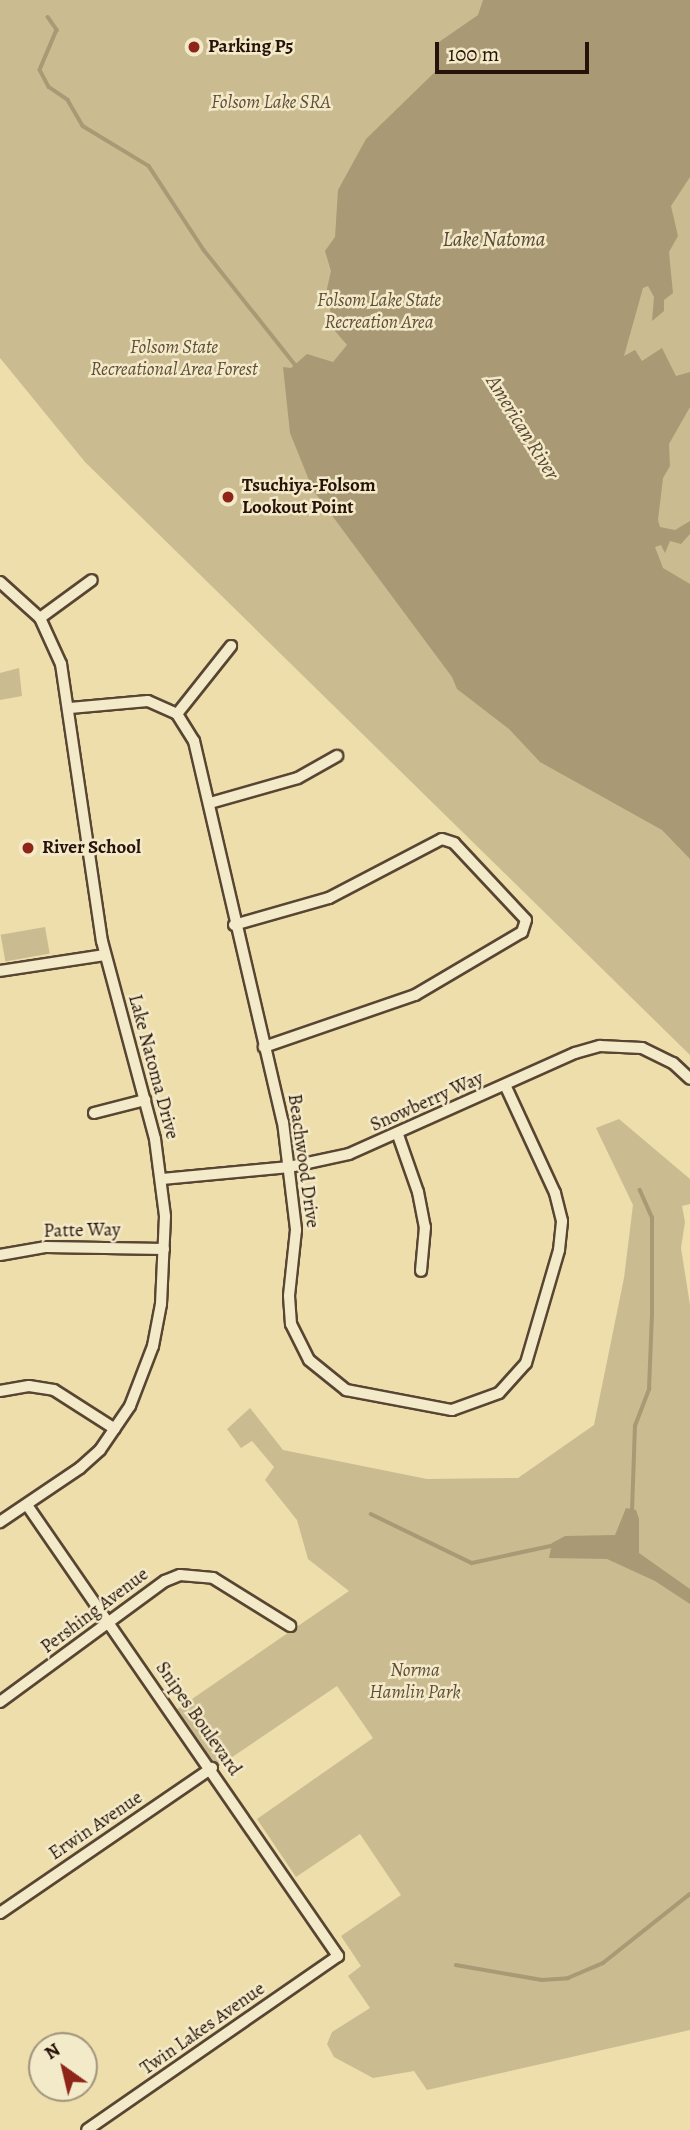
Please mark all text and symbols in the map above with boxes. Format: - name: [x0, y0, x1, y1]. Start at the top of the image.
- scale bar: [438, 28, 592, 72]
- place label: Parking P5: [208, 36, 293, 58]
- marker: Parking P5: [186, 39, 202, 55]
- text: 100 m: [448, 40, 499, 68]
- park label: Folsom Lake SRA: [211, 92, 331, 114]
- water label: Lake Natoma: [442, 226, 546, 252]
- park label: Folsom Lake State Recreation Area: [317, 290, 441, 334]
- park label: Folsom State Recreational Area Forest: [91, 337, 257, 381]
- water label: American River: [481, 370, 565, 484]
- place label: Tsuchiya-Folsom Lookout Point: [242, 475, 376, 519]
- marker: Tsuchiya-Folsom Lookout Point: [220, 489, 236, 505]
- place label: River School: [42, 837, 141, 859]
- marker: River School: [20, 840, 36, 856]
- street label: Lake Natoma Drive: [123, 992, 183, 1142]
- street label: Snowberry Way: [367, 1067, 487, 1137]
- street label: Beachwood Drive: [282, 1093, 324, 1229]
- street label: Patte Way: [43, 1219, 121, 1243]
- street label: Pershing Avenue: [37, 1563, 153, 1659]
- street label: Snipes Boulevard: [150, 1658, 246, 1780]
- park label: Norma Hamlin Park: [369, 1660, 461, 1704]
- street label: Erwin Avenue: [45, 1786, 147, 1866]
- street label: Twin Lakes Avenue: [137, 1978, 269, 2080]
- north arrow: [28, 2032, 98, 2102]
- text: N: [39, 2037, 65, 2066]

